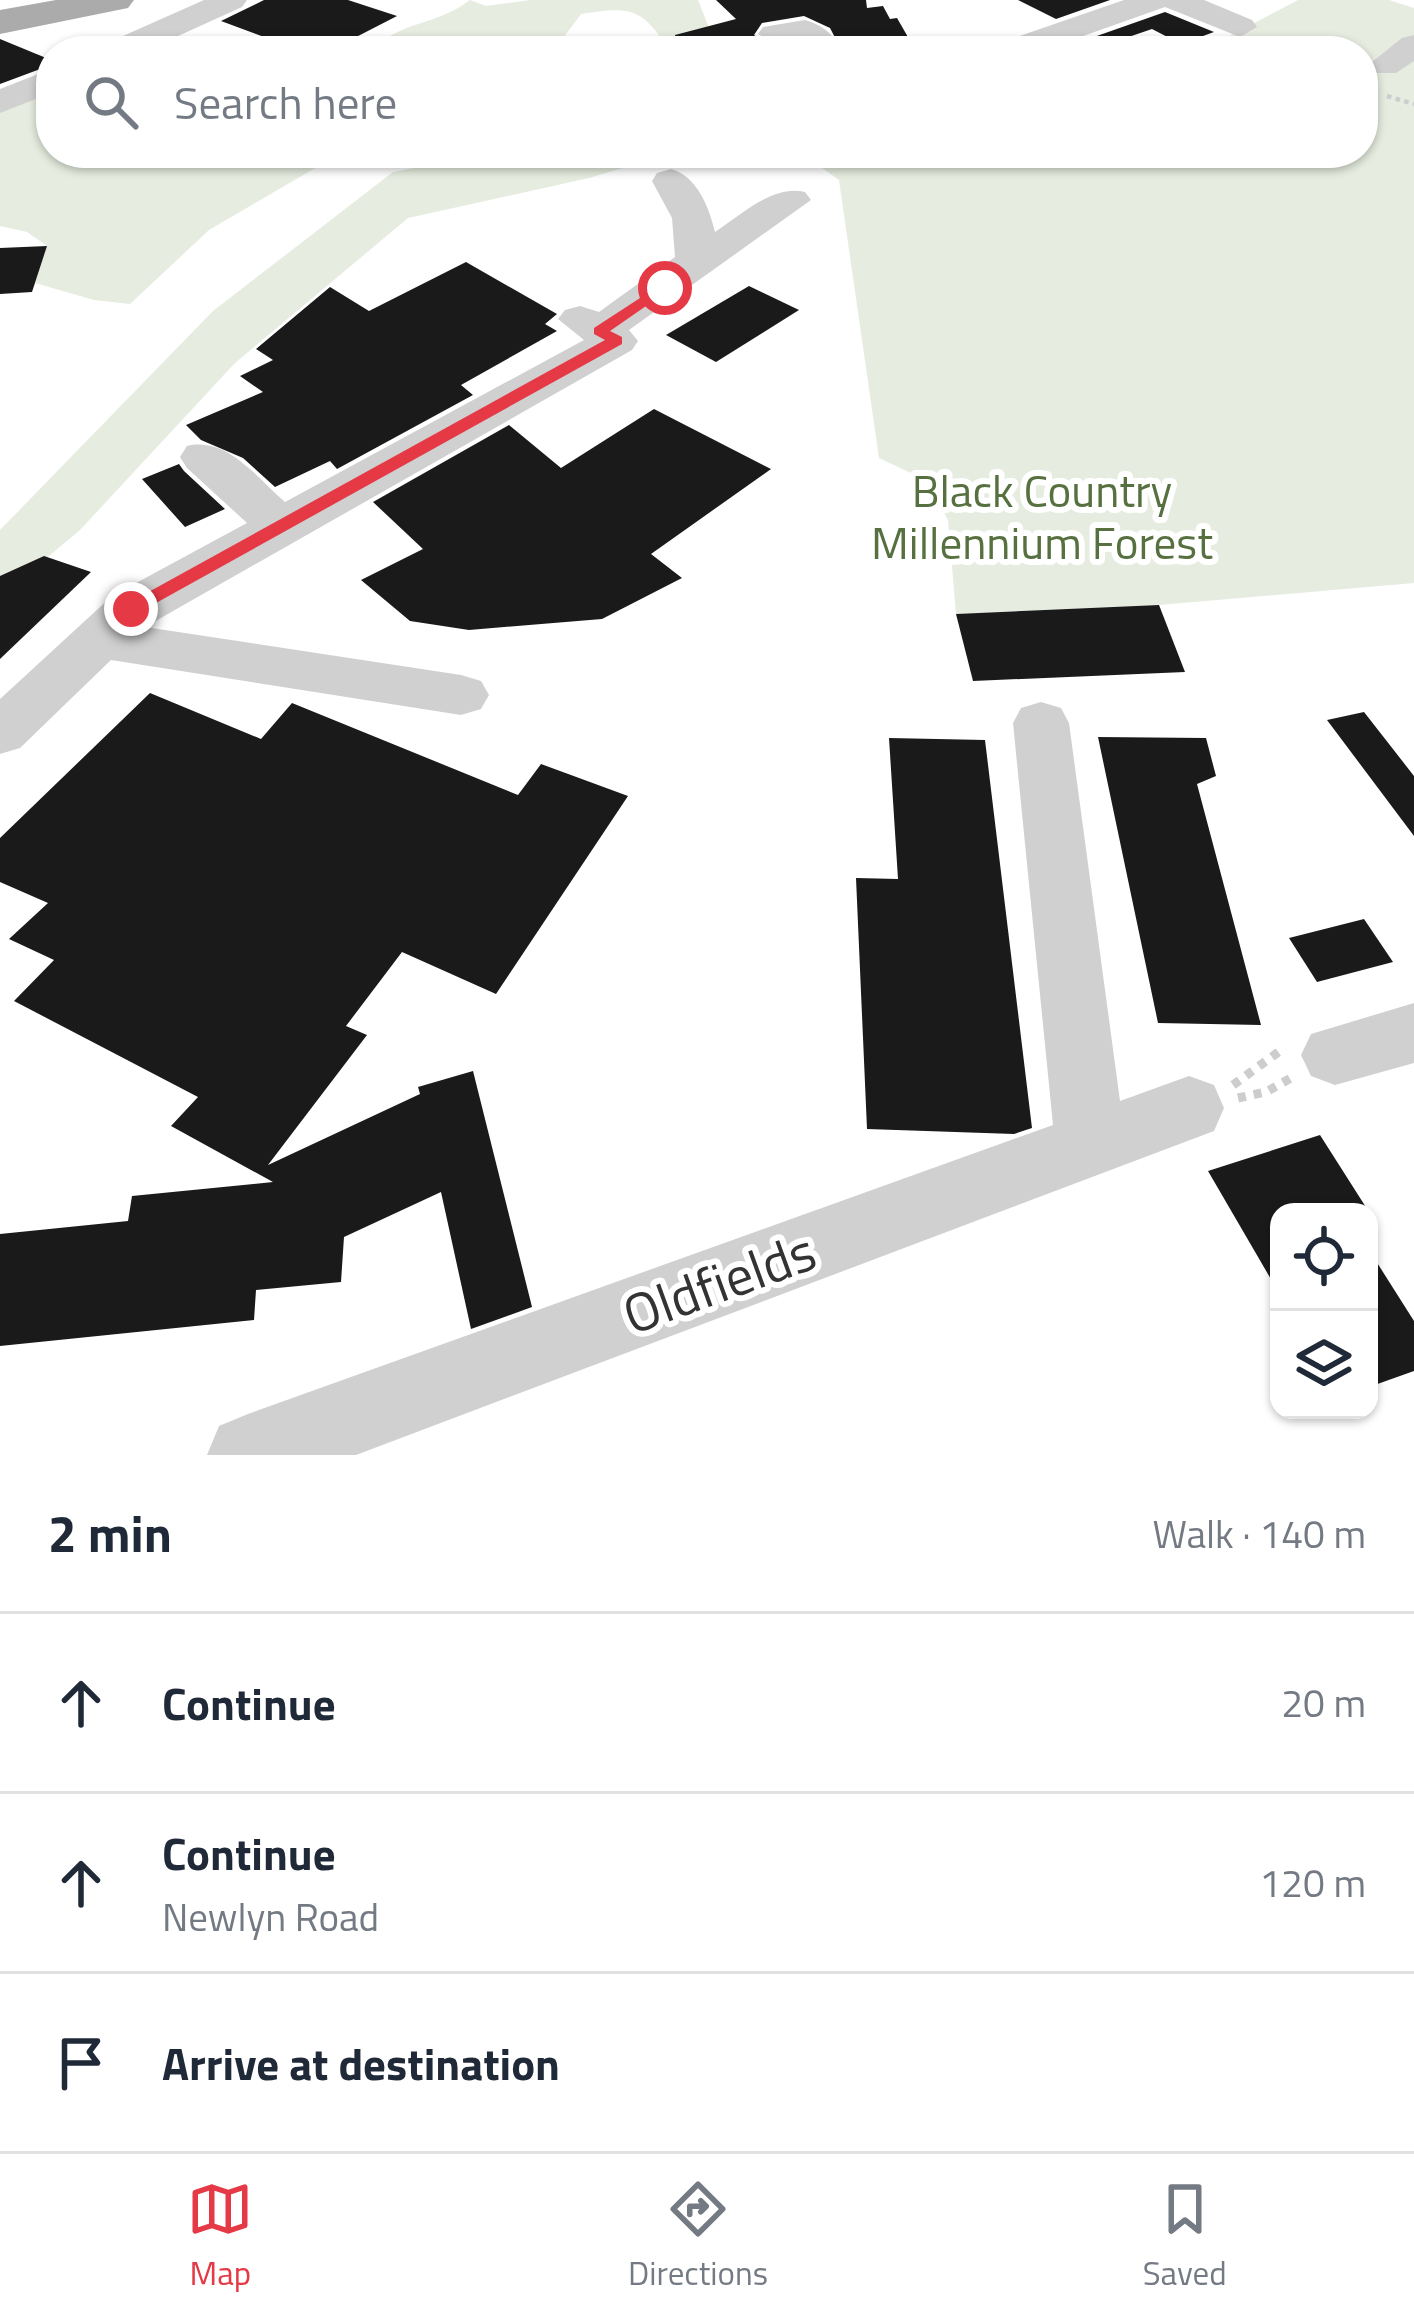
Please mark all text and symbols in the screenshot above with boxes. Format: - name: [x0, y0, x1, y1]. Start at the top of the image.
- search box: [36, 36, 1378, 168]
- text: Search here: [174, 68, 397, 136]
- icon: search: [78, 69, 144, 135]
- route start: [638, 261, 692, 315]
- park label: Black Country Millennium Forest: [871, 456, 1213, 576]
- route end: [104, 582, 158, 636]
- map controls: [1270, 1203, 1378, 1419]
- button: locate: [1270, 1203, 1378, 1311]
- street label: Oldfields: [611, 1209, 827, 1355]
- button: layers: [1270, 1311, 1378, 1419]
- text: 2 min: [48, 1494, 172, 1572]
- text: Walk · 140 m: [1152, 1504, 1366, 1563]
- text: Continue: [162, 1669, 336, 1737]
- icon: ahead: [48, 1670, 114, 1736]
- text: 20 m: [1281, 1673, 1366, 1732]
- text: Continue: [162, 1819, 336, 1887]
- icon: ahead: [48, 1850, 114, 1916]
- text: 120 m: [1259, 1853, 1366, 1912]
- text: Newlyn Road: [162, 1887, 379, 1946]
- text: Arrive at destination: [162, 2029, 560, 2097]
- icon: arrive: [48, 2030, 114, 2096]
- tab: Map: [187, 2176, 253, 2298]
- tab: Directions: [628, 2176, 768, 2298]
- tab: Saved: [1143, 2176, 1227, 2298]

